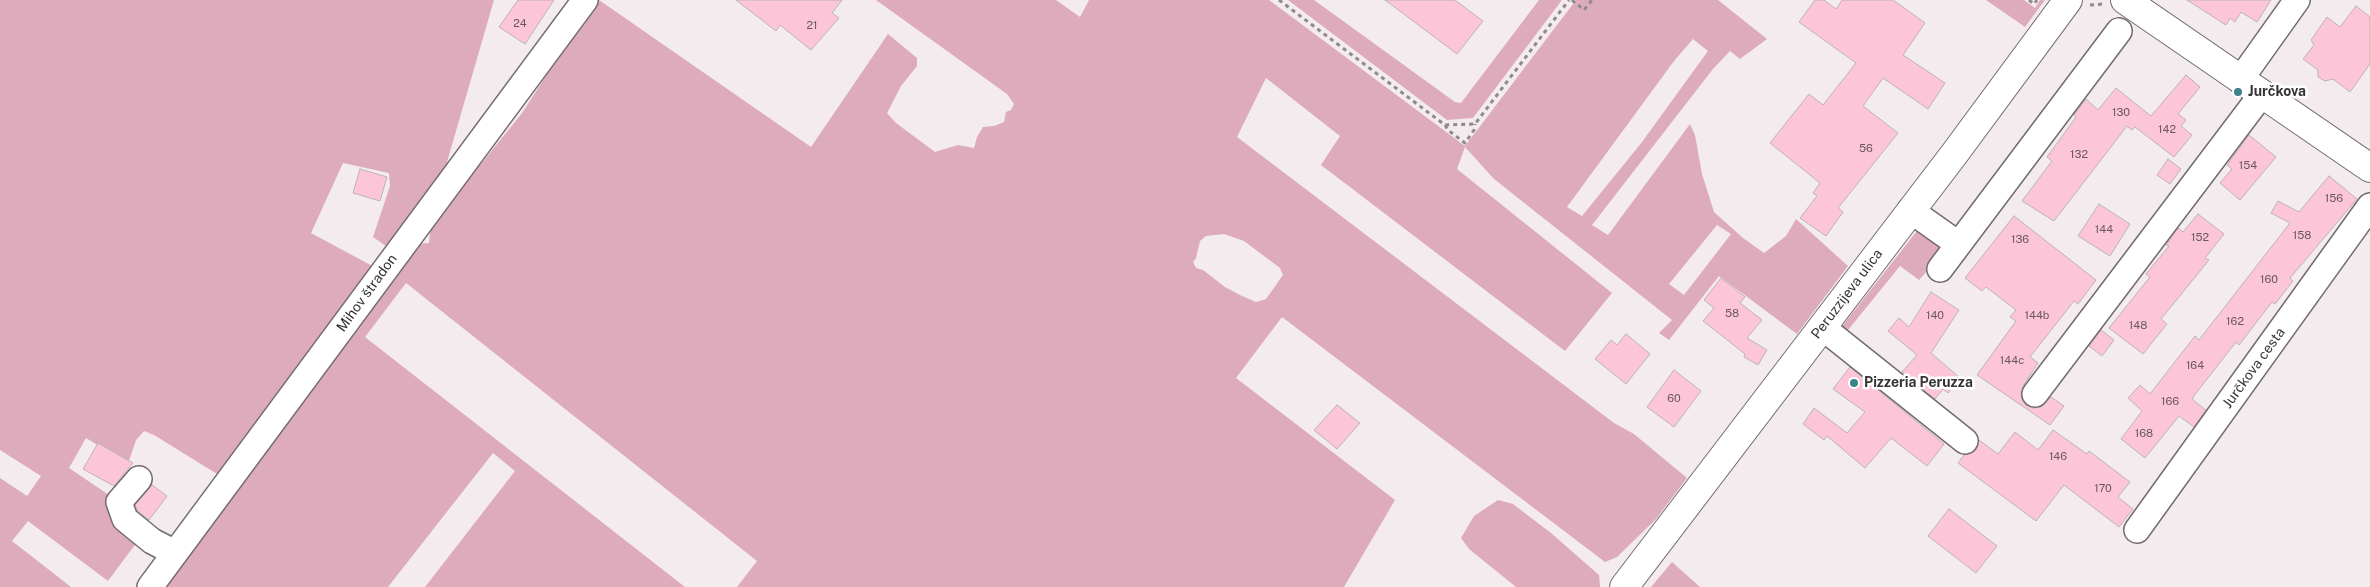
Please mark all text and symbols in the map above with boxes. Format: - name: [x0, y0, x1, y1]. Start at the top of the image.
- house number: 24: [513, 17, 527, 31]
- house number: 21: [806, 19, 818, 33]
- place label: Jurčkova: [2248, 84, 2306, 100]
- marker: Jurčkova: [2232, 86, 2244, 98]
- house number: 130: [2112, 106, 2130, 120]
- house number: 142: [2158, 123, 2176, 137]
- house number: 56: [1859, 142, 1873, 156]
- house number: 132: [2070, 148, 2088, 162]
- house number: 154: [2239, 159, 2257, 173]
- house number: 156: [2325, 192, 2343, 206]
- house number: 144: [2095, 223, 2113, 237]
- house number: 158: [2293, 229, 2311, 243]
- house number: 152: [2191, 231, 2209, 245]
- house number: 136: [2011, 233, 2029, 247]
- street label: Peruzzijeva ulica: [1808, 246, 1886, 342]
- street label: Mihov štradon: [333, 251, 401, 335]
- house number: 160: [2260, 273, 2278, 287]
- house number: 58: [1725, 307, 1739, 321]
- house number: 140: [1926, 309, 1944, 323]
- house number: 144b: [2025, 309, 2049, 323]
- house number: 162: [2226, 315, 2244, 329]
- house number: 148: [2129, 319, 2147, 333]
- street label: Jurčkova cesta: [2219, 324, 2289, 412]
- house number: 144c: [2000, 354, 2024, 368]
- house number: 164: [2186, 359, 2204, 373]
- place label: Pizzeria Peruzza: [1864, 375, 1973, 391]
- marker: Pizzeria Peruzza: [1848, 377, 1860, 389]
- house number: 60: [1667, 392, 1681, 406]
- house number: 166: [2161, 395, 2179, 409]
- house number: 168: [2135, 427, 2153, 441]
- house number: 146: [2049, 450, 2067, 464]
- house number: 170: [2094, 482, 2112, 496]

